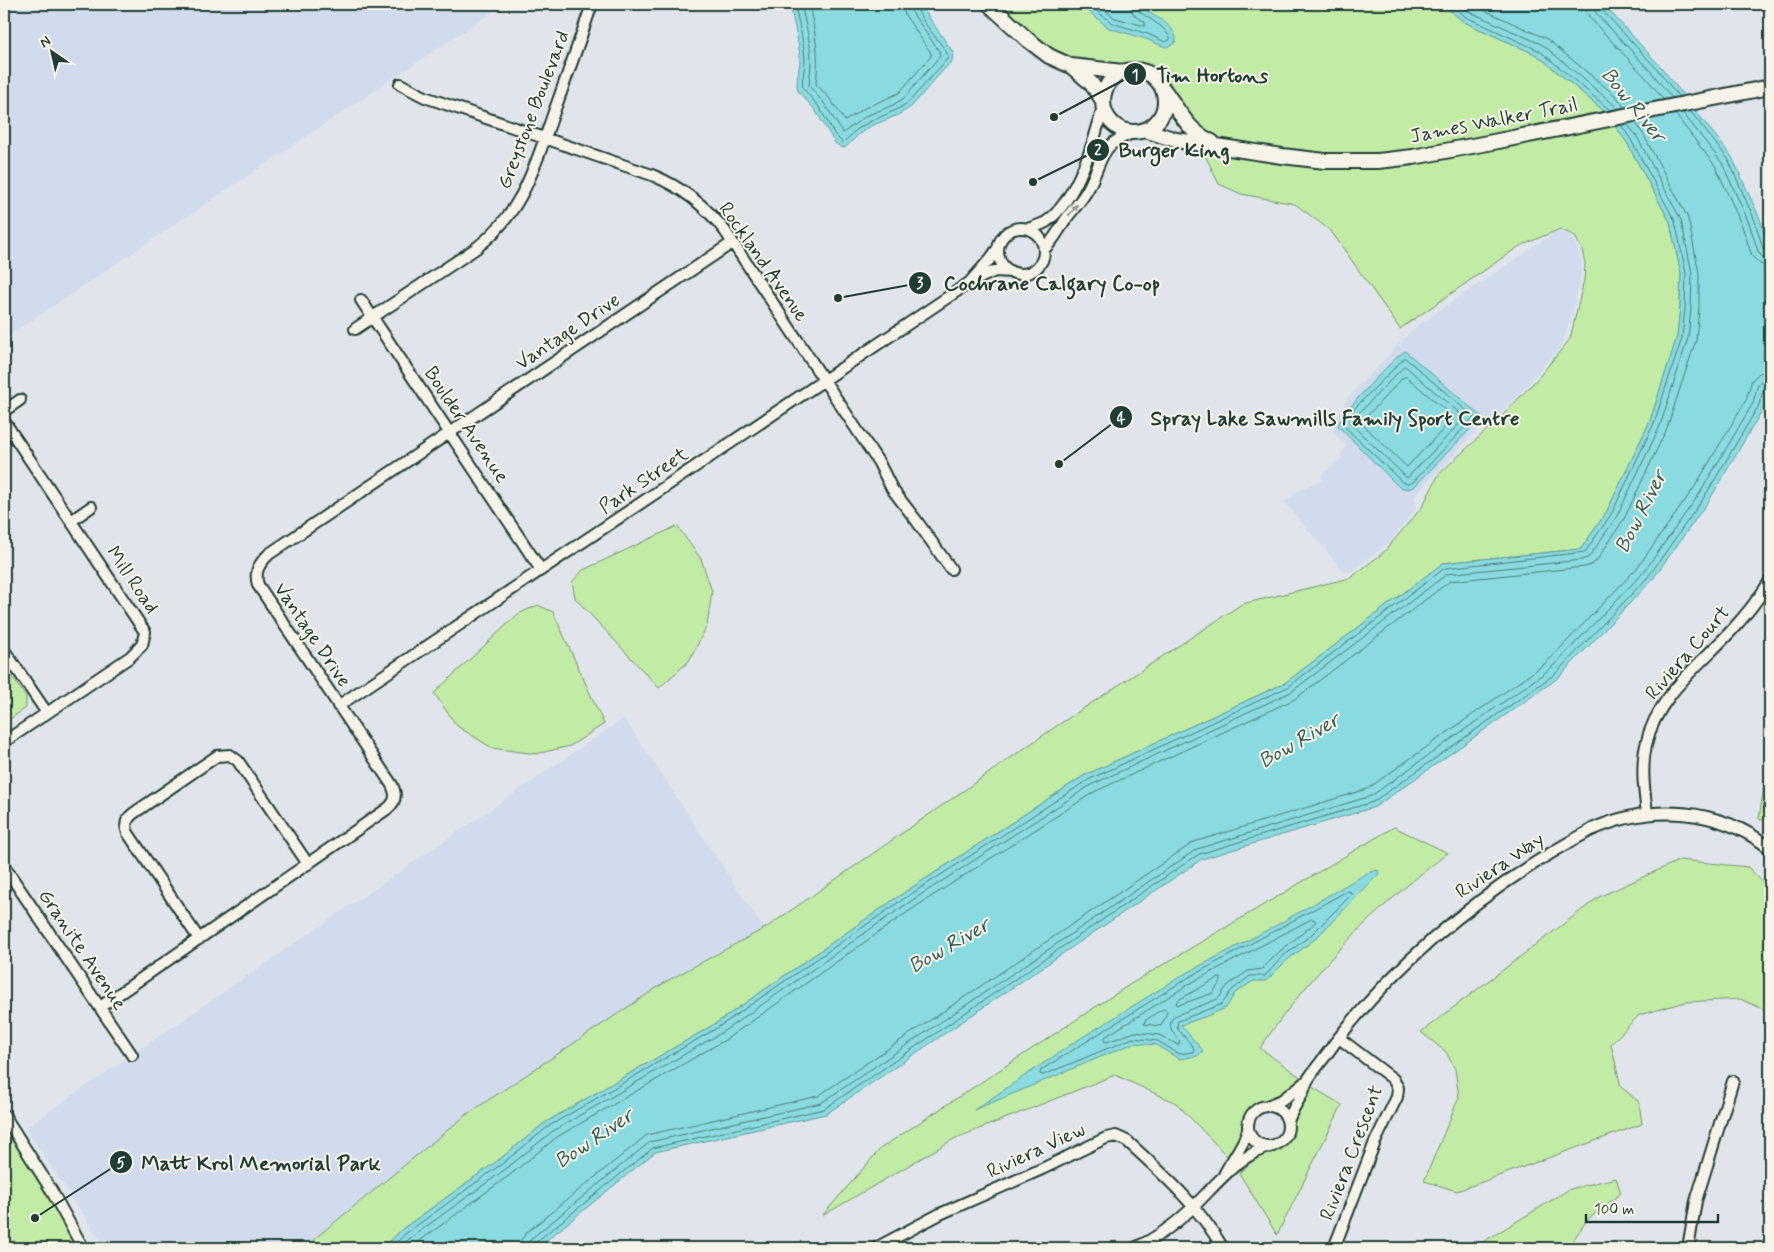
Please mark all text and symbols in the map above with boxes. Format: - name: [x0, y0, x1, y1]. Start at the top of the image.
- street label: Greystone Boulevard: [491, 27, 577, 193]
- north arrow: [28, 28, 78, 78]
- text: N: [36, 32, 54, 52]
- callout: Tim Hortons: [1123, 56, 1277, 92]
- text: Tim Hortons: [1156, 62, 1269, 90]
- water label: Bow River: [1594, 62, 1674, 151]
- text: 1: [1132, 66, 1138, 86]
- street label: James Walker Trail: [1408, 91, 1580, 151]
- callout: Burger King: [1085, 132, 1238, 168]
- text: Burger King: [1118, 137, 1230, 167]
- text: 2: [1094, 141, 1102, 161]
- street label: Rockland Avenue: [712, 197, 814, 327]
- one-way arrow: [1067, 204, 1078, 217]
- callout: Cochrane Calgary Co-op: [907, 265, 1171, 301]
- text: Cochrane Calgary Co-op: [944, 270, 1160, 300]
- text: 3: [917, 274, 924, 294]
- street label: Vantage Drive: [510, 287, 626, 377]
- street label: Boulder Avenue: [417, 361, 515, 489]
- callout: Spray Lake Sawmills Family Sport Centre: [1109, 399, 1537, 435]
- text: Spray Lake Sawmills Family Sport Centre: [1150, 405, 1520, 433]
- text: 4: [1117, 409, 1126, 429]
- street label: Park Street: [594, 441, 694, 521]
- water label: Bow River: [1608, 463, 1675, 558]
- street label: Mill Road: [99, 541, 165, 619]
- street label: Vantage Drive: [267, 577, 357, 693]
- street label: Riviera Court: [1640, 600, 1736, 706]
- water label: Bow River: [1254, 705, 1347, 775]
- street label: Riviera Way: [1450, 826, 1550, 906]
- street label: Granite Avenue: [31, 884, 133, 1016]
- water label: Bow River: [904, 910, 997, 980]
- street label: Riviera Crescent: [1314, 1082, 1390, 1224]
- water label: Bow River: [549, 1101, 641, 1175]
- street label: Riviera View: [983, 1117, 1089, 1185]
- callout: Matt Krol Memorial Park: [108, 1144, 388, 1180]
- text: Matt Krol Memorial Park: [141, 1150, 381, 1178]
- text: 5: [116, 1154, 126, 1174]
- scale bar: [1586, 1192, 1719, 1224]
- text: 100 m: [1594, 1200, 1634, 1220]

